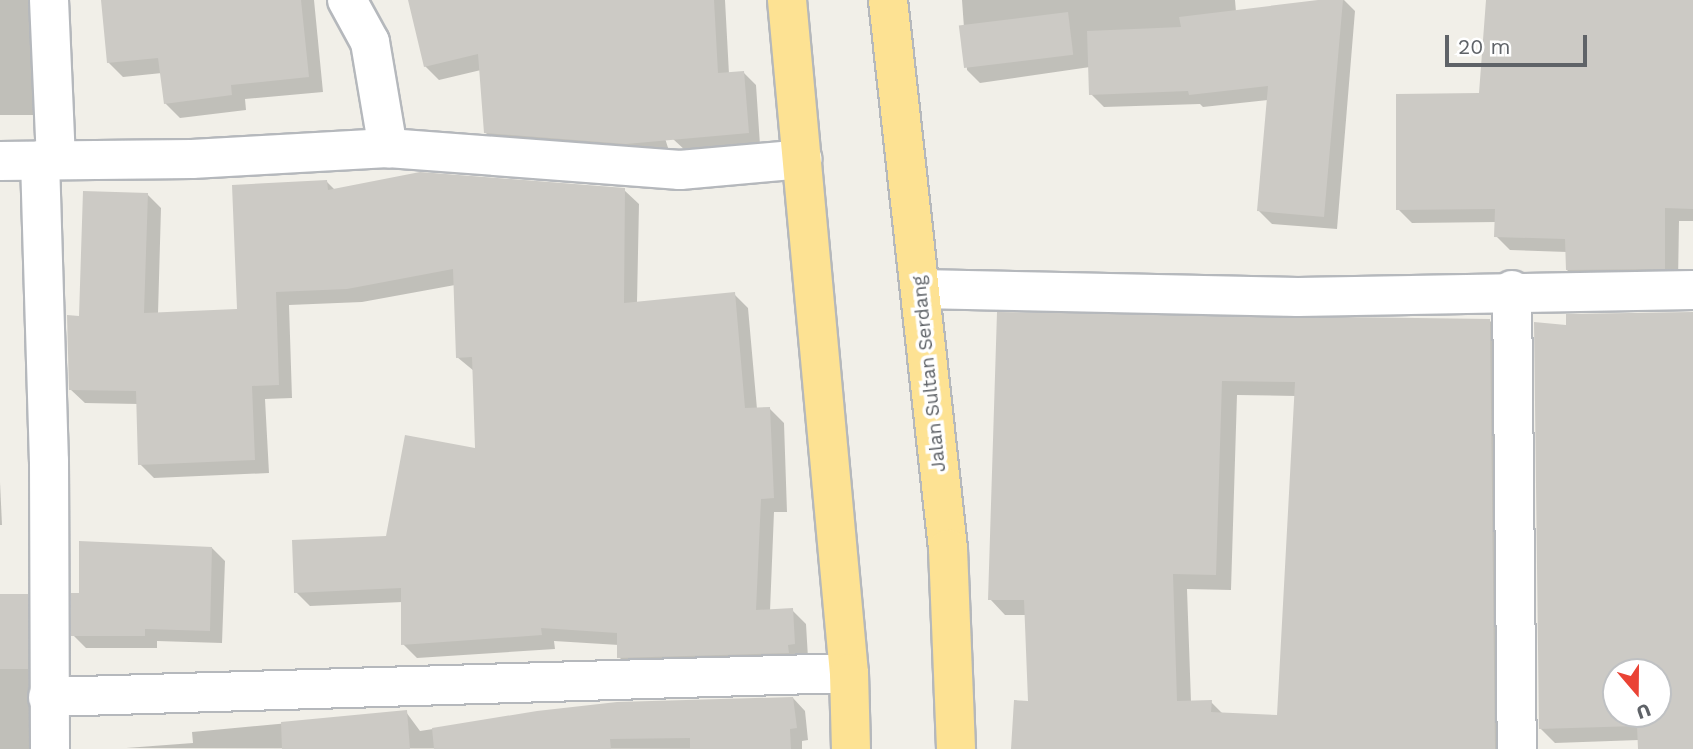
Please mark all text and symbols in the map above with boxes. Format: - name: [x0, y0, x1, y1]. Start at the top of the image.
- scale bar: [1448, 21, 1590, 65]
- text: 20 m: [1458, 34, 1510, 59]
- street label: Jalan Sultan Serdang: [907, 275, 951, 473]
- north arrow: [1602, 658, 1672, 728]
- text: U: [1633, 698, 1654, 724]

